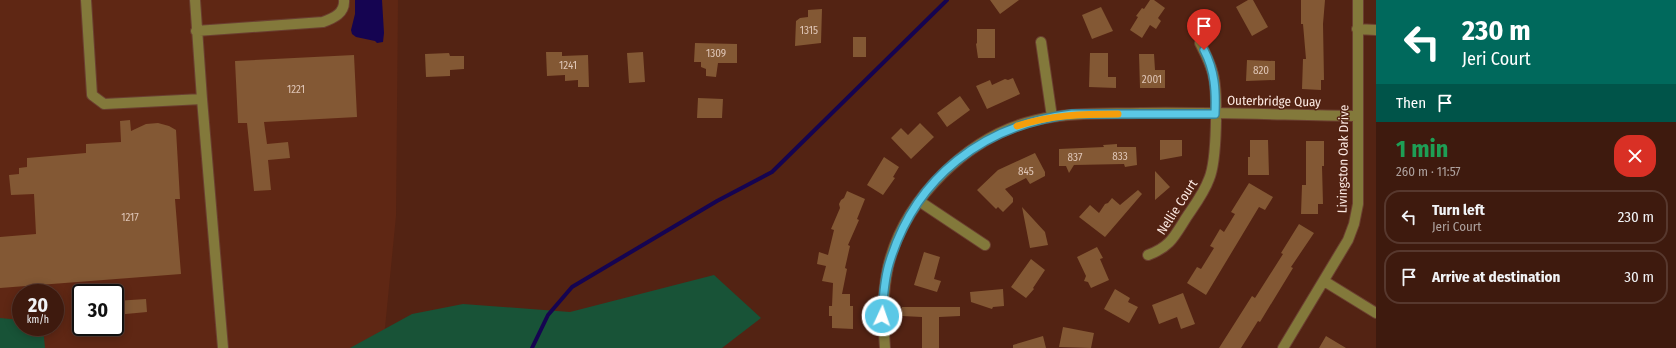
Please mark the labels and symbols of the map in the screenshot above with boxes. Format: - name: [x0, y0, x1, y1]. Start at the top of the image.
- pin: [1187, 9, 1221, 50]
- house number: 1315: [800, 24, 818, 37]
- house number: 1309: [706, 47, 726, 60]
- house number: 1241: [559, 59, 577, 72]
- house number: 820: [1253, 64, 1269, 77]
- house number: 2001: [1142, 73, 1162, 86]
- house number: 1221: [287, 83, 305, 96]
- street label: Outerbridge Quay: [1227, 93, 1321, 109]
- street label: Livingston Oak Drive: [1335, 105, 1351, 213]
- house number: 833: [1112, 150, 1128, 163]
- house number: 837: [1068, 151, 1083, 164]
- house number: 845: [1018, 165, 1034, 178]
- street label: Nellie Court: [1154, 176, 1201, 237]
- house number: 1217: [121, 211, 139, 224]
- speed limit sign: 30: [72, 284, 124, 336]
- position arrow: [861, 295, 903, 337]

